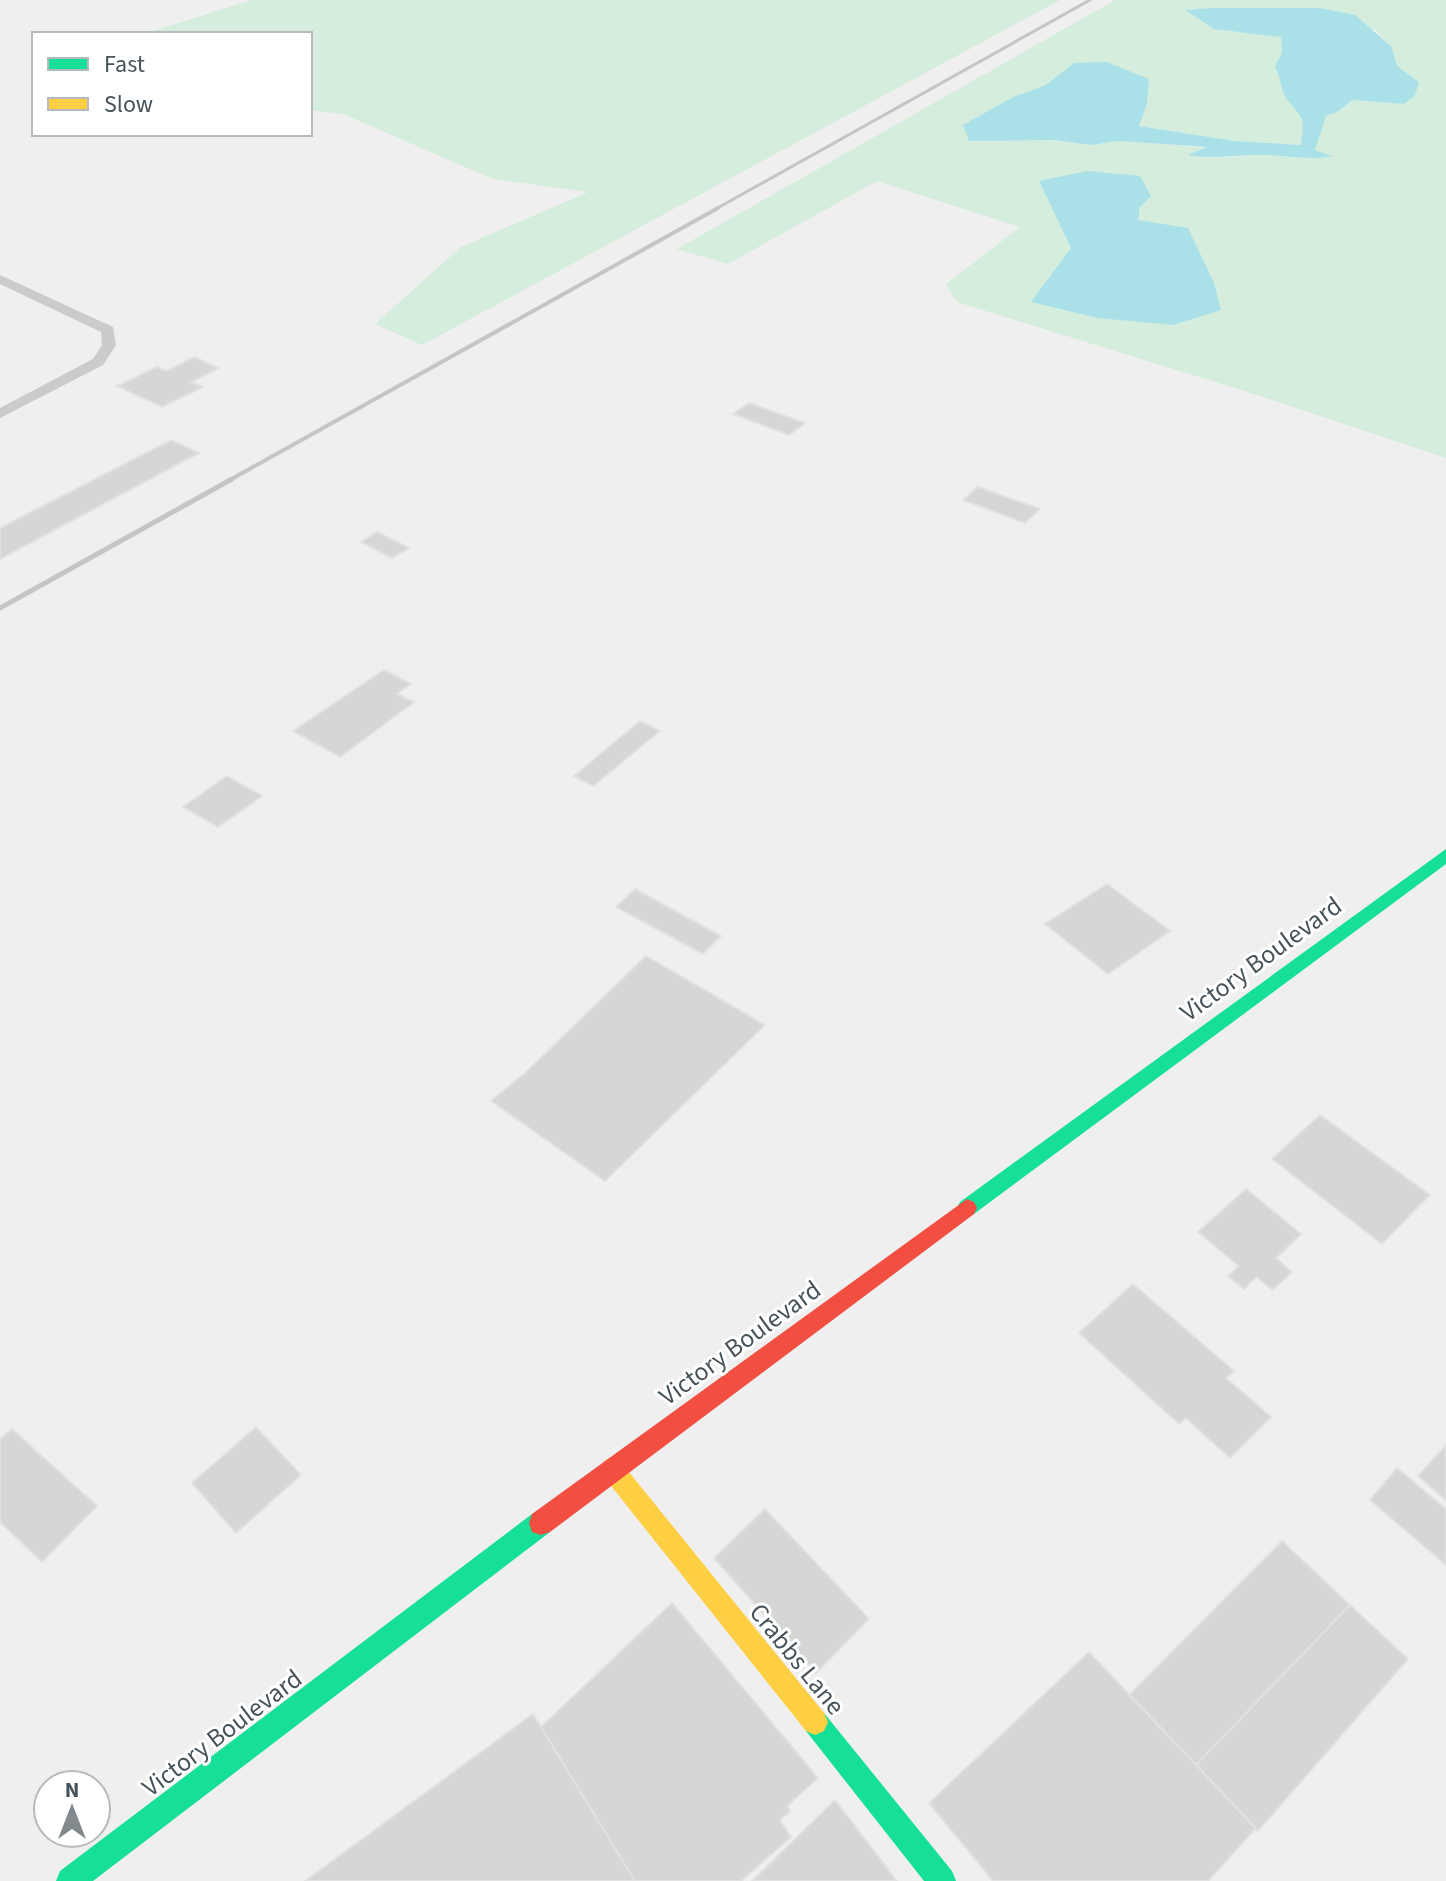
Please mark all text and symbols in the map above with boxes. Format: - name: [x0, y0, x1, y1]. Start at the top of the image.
- legend: [32, 32, 312, 136]
- text: Fast: [104, 47, 145, 82]
- text: Slow: [104, 87, 153, 122]
- street label: Victory Boulevard: [1172, 888, 1350, 1030]
- street label: Victory Boulevard: [651, 1272, 829, 1414]
- street label: Crabbs Lane: [740, 1595, 854, 1723]
- street label: Victory Boulevard: [134, 1660, 310, 1806]
- north arrow: [32, 1769, 112, 1849]
- text: N: [65, 1774, 79, 1806]

